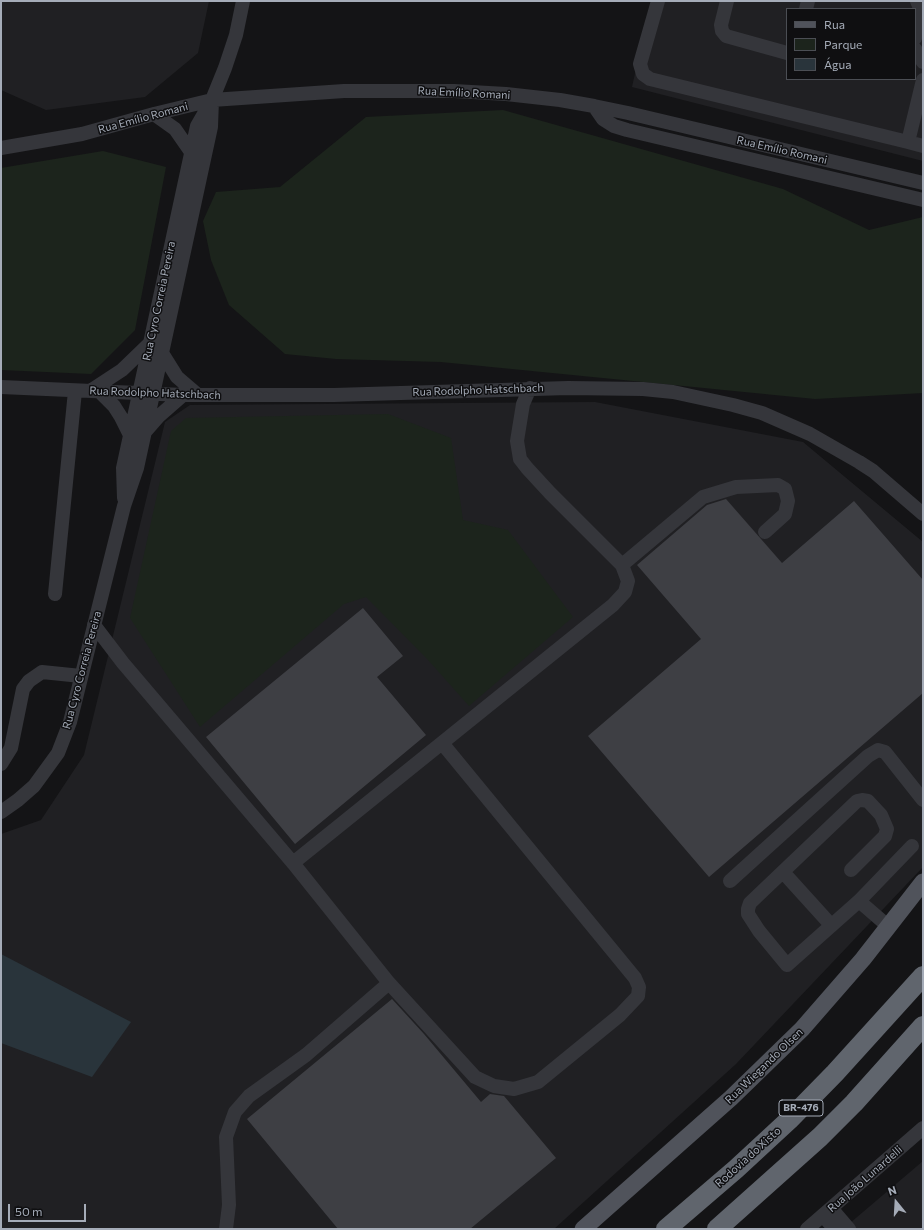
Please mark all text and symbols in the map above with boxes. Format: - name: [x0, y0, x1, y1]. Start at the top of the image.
- legend: [786, 8, 916, 80]
- text: Rua: [824, 17, 845, 31]
- text: Parque: [824, 37, 862, 51]
- text: Água: [824, 57, 852, 71]
- street label: Rua Emílio Romani: [417, 84, 511, 102]
- street label: Rua Emílio Romani: [97, 100, 189, 136]
- street label: Rua Emílio Romani: [735, 133, 829, 167]
- street label: Rua Cyro Correia Pereira: [140, 240, 178, 362]
- street label: Rua Rodolpho Hatschbach: [412, 381, 544, 399]
- street label: Rua Rodolpho Hatschbach: [89, 384, 221, 402]
- street label: Rua Cyro Correia Pereira: [60, 609, 104, 731]
- street label: Rua Wiegando Olsen: [722, 1025, 806, 1107]
- road number: BR-476: [779, 1100, 823, 1116]
- street label: Rodovia do Xisto: [712, 1124, 784, 1190]
- street label: Rua João Lunardelli: [825, 1143, 905, 1215]
- north arrow: [876, 1182, 916, 1222]
- text: N: [886, 1183, 898, 1198]
- scale bar: [10, 1196, 88, 1222]
- text: 50 m: [15, 1204, 43, 1218]

